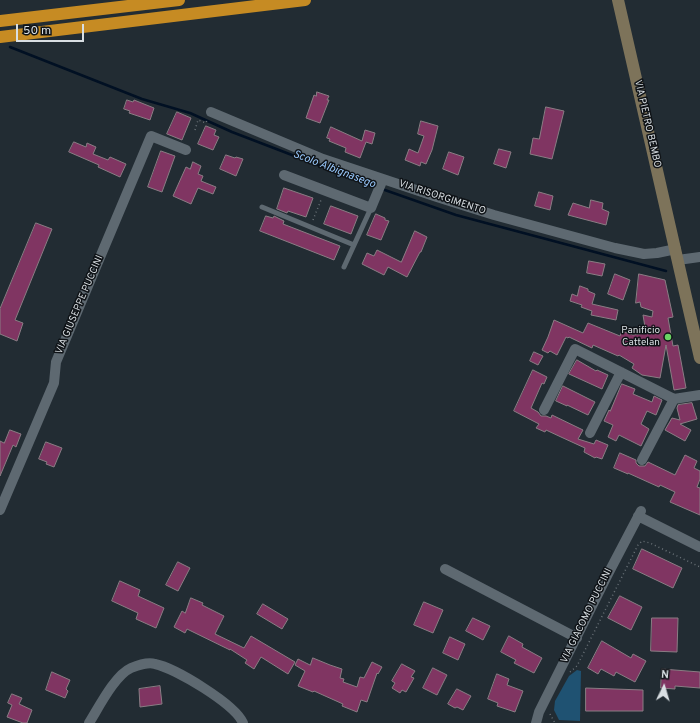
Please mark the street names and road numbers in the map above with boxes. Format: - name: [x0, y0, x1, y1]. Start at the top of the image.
- street label: VIA PIETRO BEMBO: [631, 79, 663, 169]
- street label: VIA RISORGIMENTO: [397, 178, 487, 218]
- street label: VIA GIUSEPPE PUCCINI: [54, 254, 106, 356]
- street label: VIA GIACOMO PUCCINI: [559, 567, 615, 665]

